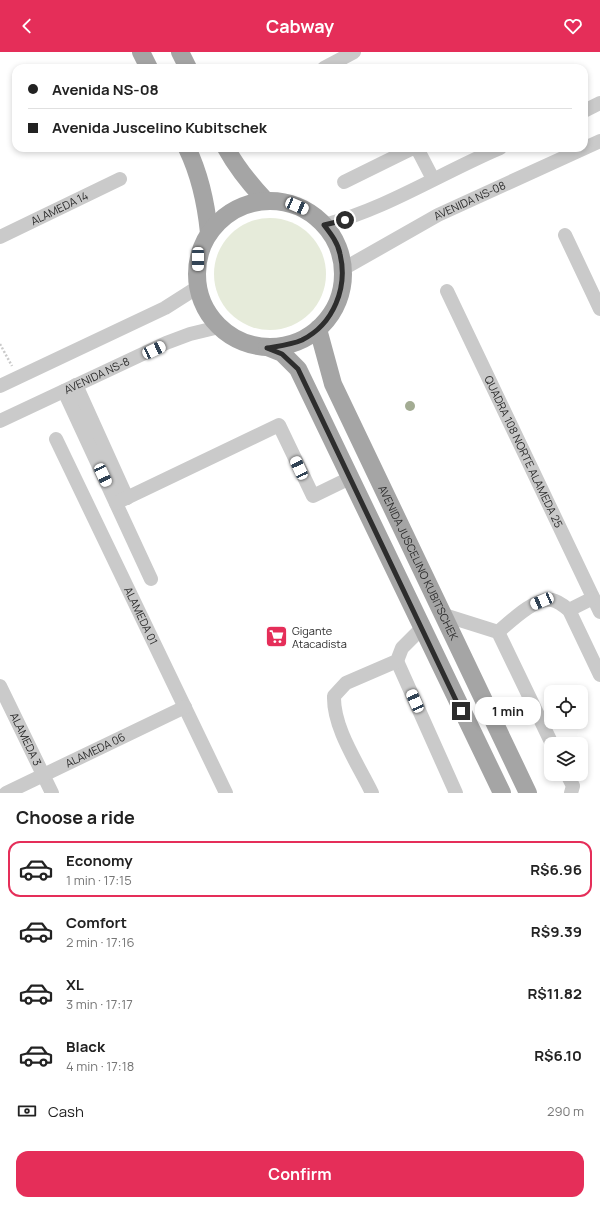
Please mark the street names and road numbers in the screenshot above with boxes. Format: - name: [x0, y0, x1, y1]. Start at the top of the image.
- street label: AVENIDA NS-08: [430, 177, 508, 223]
- street label: ALAMEDA 14: [28, 188, 90, 228]
- street label: AVENIDA NS-8: [61, 353, 132, 397]
- street label: QUADRA 108 NORTE ALAMEDA 25: [481, 373, 567, 530]
- street label: AVENIDA JUSCELINO KUBITSCHEK: [375, 482, 462, 643]
- street label: ALAMEDA 01: [121, 584, 162, 647]
- street label: ALAMEDA 3: [7, 710, 46, 768]
- street label: ALAMEDA 06: [62, 729, 128, 771]

